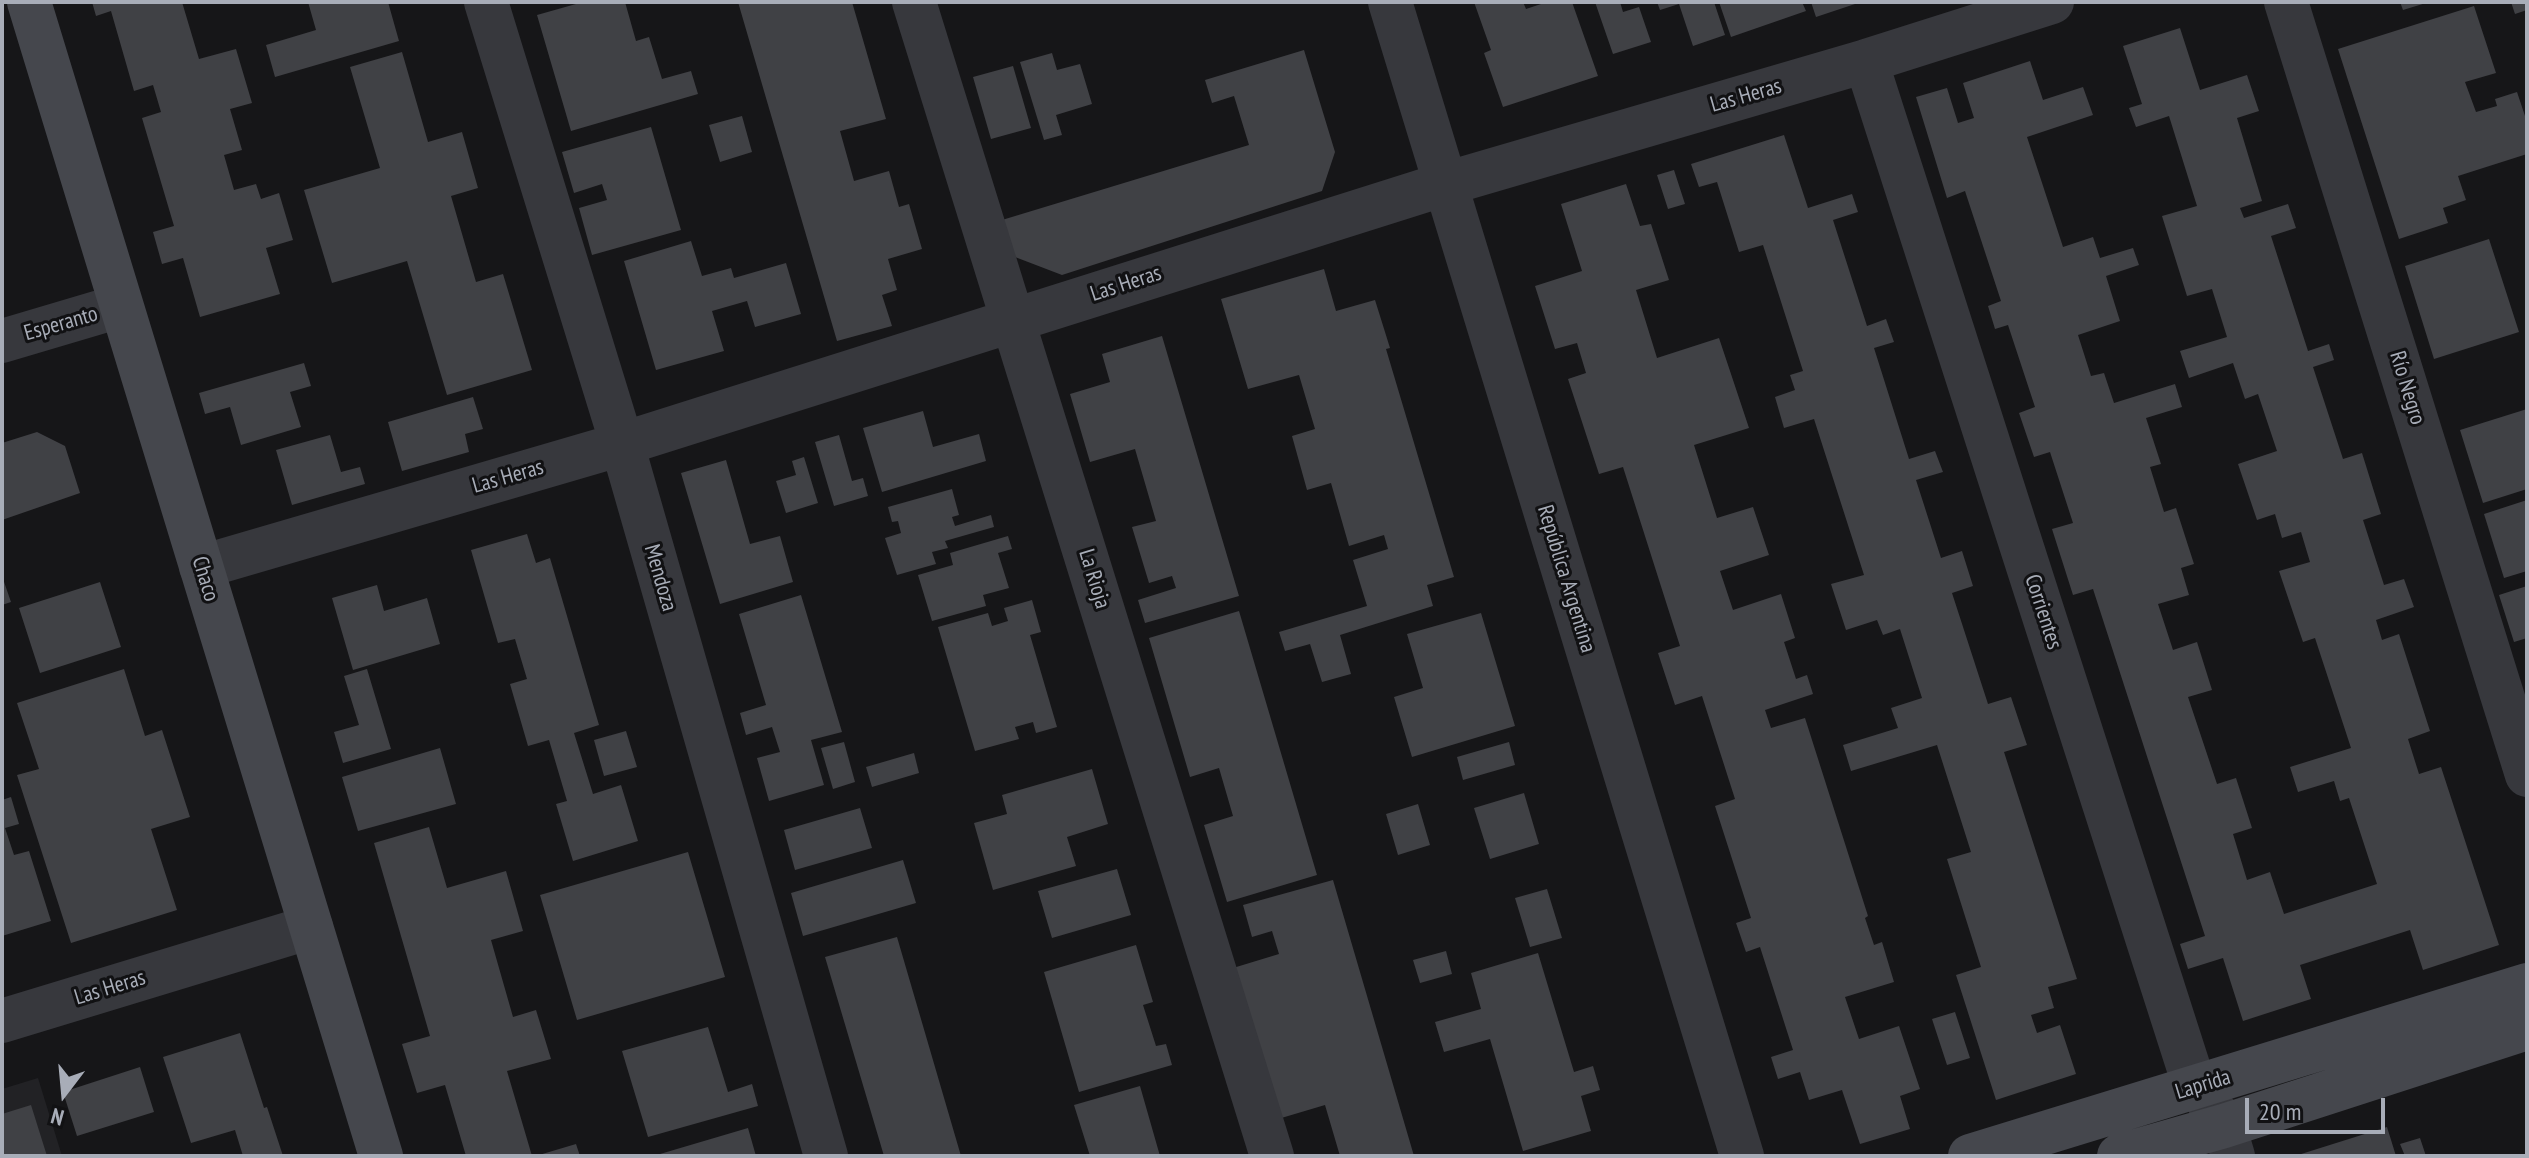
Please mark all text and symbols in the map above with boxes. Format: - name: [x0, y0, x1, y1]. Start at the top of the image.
- street label: Las Heras: [1707, 73, 1785, 119]
- street label: Las Heras: [1087, 260, 1165, 308]
- street label: Esperanto: [21, 301, 101, 347]
- street label: Río Negro: [2383, 348, 2431, 428]
- street label: Las Heras: [469, 454, 547, 500]
- street label: República Argentina: [1531, 502, 1601, 656]
- street label: Mendoza: [638, 542, 682, 614]
- street label: La Rioja: [1073, 546, 1115, 612]
- street label: Chaco: [186, 553, 224, 605]
- street label: Corrientes: [2019, 571, 2067, 653]
- street label: Las Heras: [71, 965, 149, 1011]
- north arrow: [24, 1054, 104, 1134]
- street label: Laprida: [2172, 1064, 2234, 1106]
- scale bar: [2249, 1082, 2389, 1132]
- text: 20 m: [2259, 1096, 2301, 1127]
- text: N: [48, 1102, 67, 1132]

